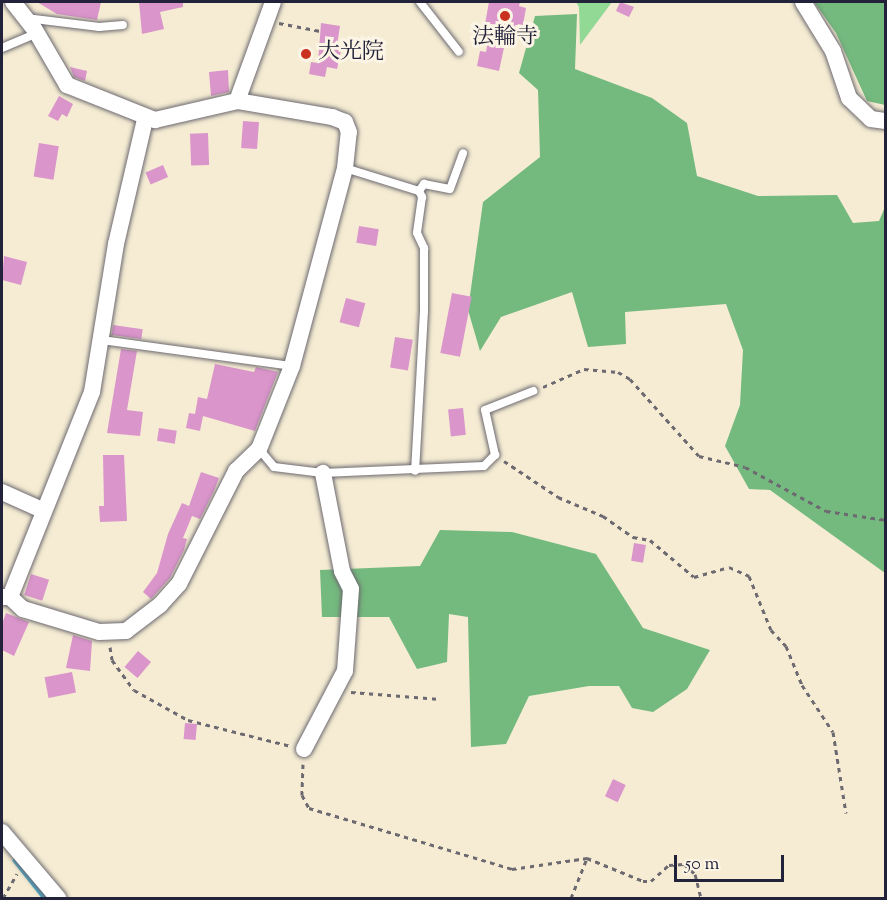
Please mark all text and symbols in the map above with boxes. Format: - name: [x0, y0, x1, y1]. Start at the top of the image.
- marker: 法輪寺: [498, 9, 512, 23]
- place label: 法輪寺: [472, 26, 538, 52]
- place label: 大光院: [318, 41, 384, 67]
- marker: 大光院: [299, 47, 313, 61]
- scale bar: [677, 843, 786, 881]
- text: 50 m: [685, 852, 719, 878]

